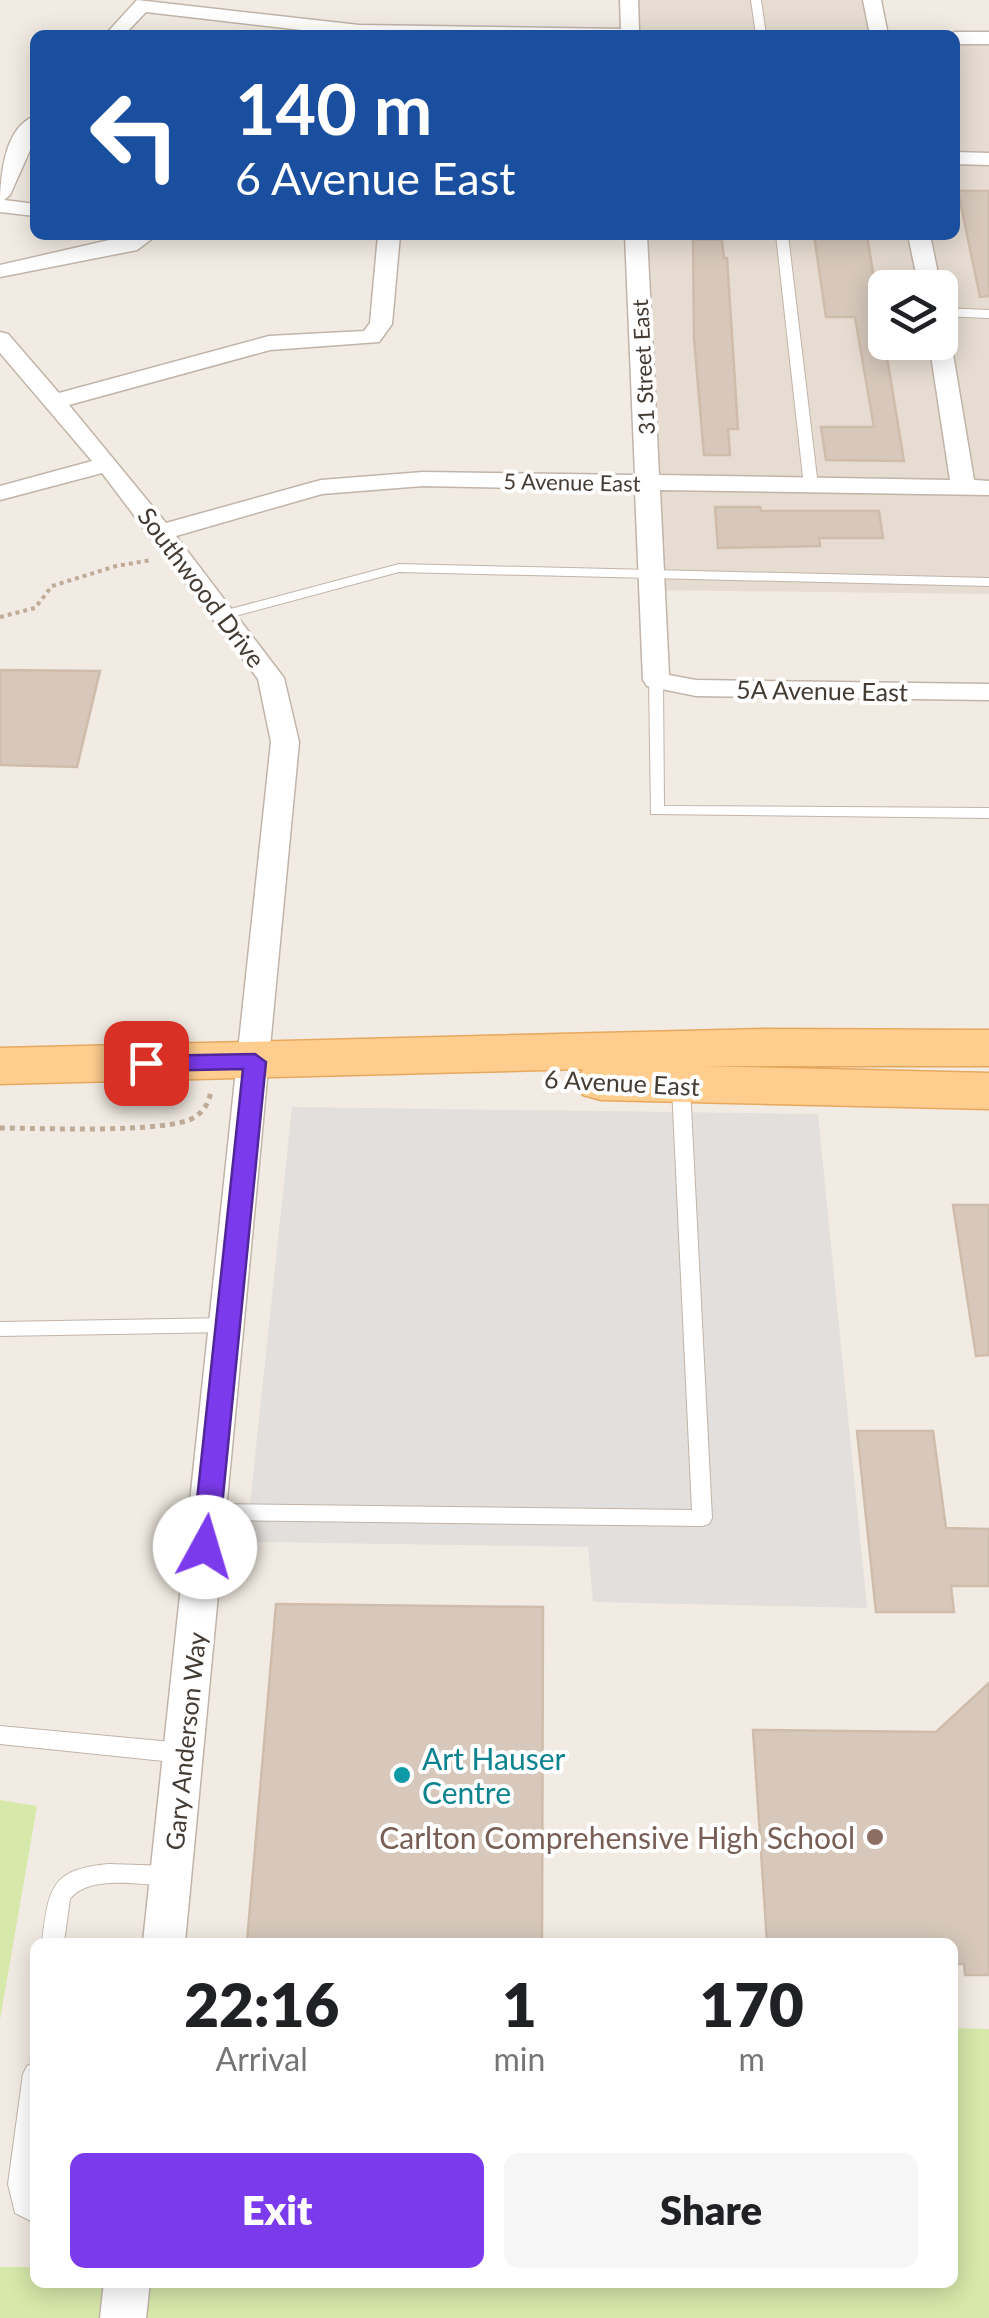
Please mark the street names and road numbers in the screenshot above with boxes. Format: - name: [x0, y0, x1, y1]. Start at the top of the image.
- street label: 31 Street East: [626, 298, 660, 435]
- street label: 5 Avenue East: [503, 467, 641, 497]
- street label: Southwood Drive: [132, 501, 272, 673]
- street label: 5A Avenue East: [736, 674, 908, 706]
- street label: 6 Avenue East: [543, 1063, 701, 1101]
- street label: Gary Anderson Way: [159, 1630, 211, 1852]

